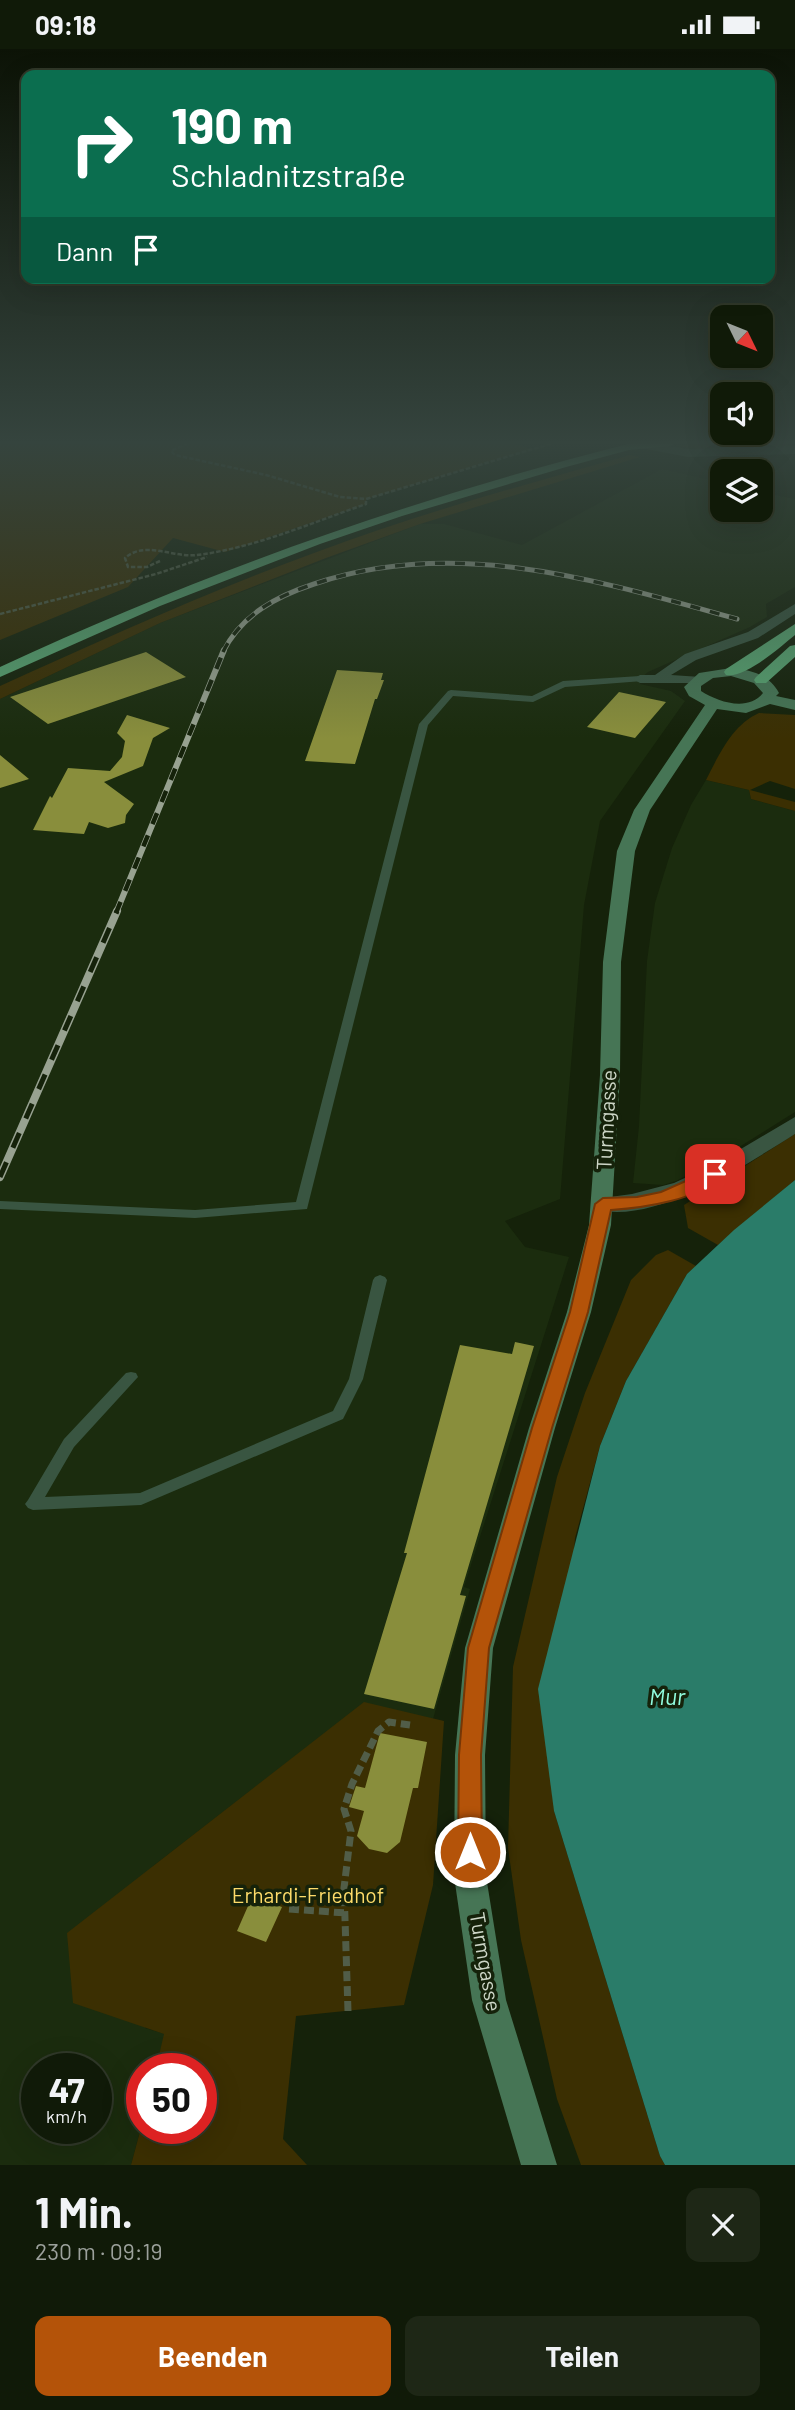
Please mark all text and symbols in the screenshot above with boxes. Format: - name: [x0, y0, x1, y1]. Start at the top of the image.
- text: 09:18: [35, 9, 96, 40]
- text: 190 m: [171, 95, 293, 154]
- icon: right: [56, 98, 147, 189]
- text: Schladnitzstraße: [171, 155, 406, 193]
- icon: arrive: [127, 231, 165, 269]
- text: Dann: [56, 235, 113, 266]
- north arrow: [710, 305, 774, 367]
- map controls: [710, 305, 773, 522]
- button: sound: [710, 382, 773, 445]
- button: layers: [710, 459, 773, 522]
- street label: Turmgasse: [590, 1069, 621, 1171]
- pin: [685, 1144, 745, 1204]
- icon: arrive: [696, 1155, 734, 1193]
- water label: Mur: [649, 1682, 686, 1710]
- position arrow: [433, 1815, 507, 1889]
- park label: Erhardi-Friedhof: [232, 1882, 384, 1907]
- street label: Turmgasse: [465, 1910, 508, 2013]
- speed limit sign: 50: [126, 2053, 217, 2144]
- text: 47: [48, 2068, 85, 2110]
- text: km/h: [46, 2105, 87, 2127]
- text: 1 Min.: [35, 2186, 133, 2236]
- button: close: [686, 2188, 760, 2262]
- text: 230 m · 09:19: [35, 2237, 163, 2265]
- button: Beenden: [35, 2316, 391, 2396]
- button: Teilen: [405, 2316, 760, 2396]

